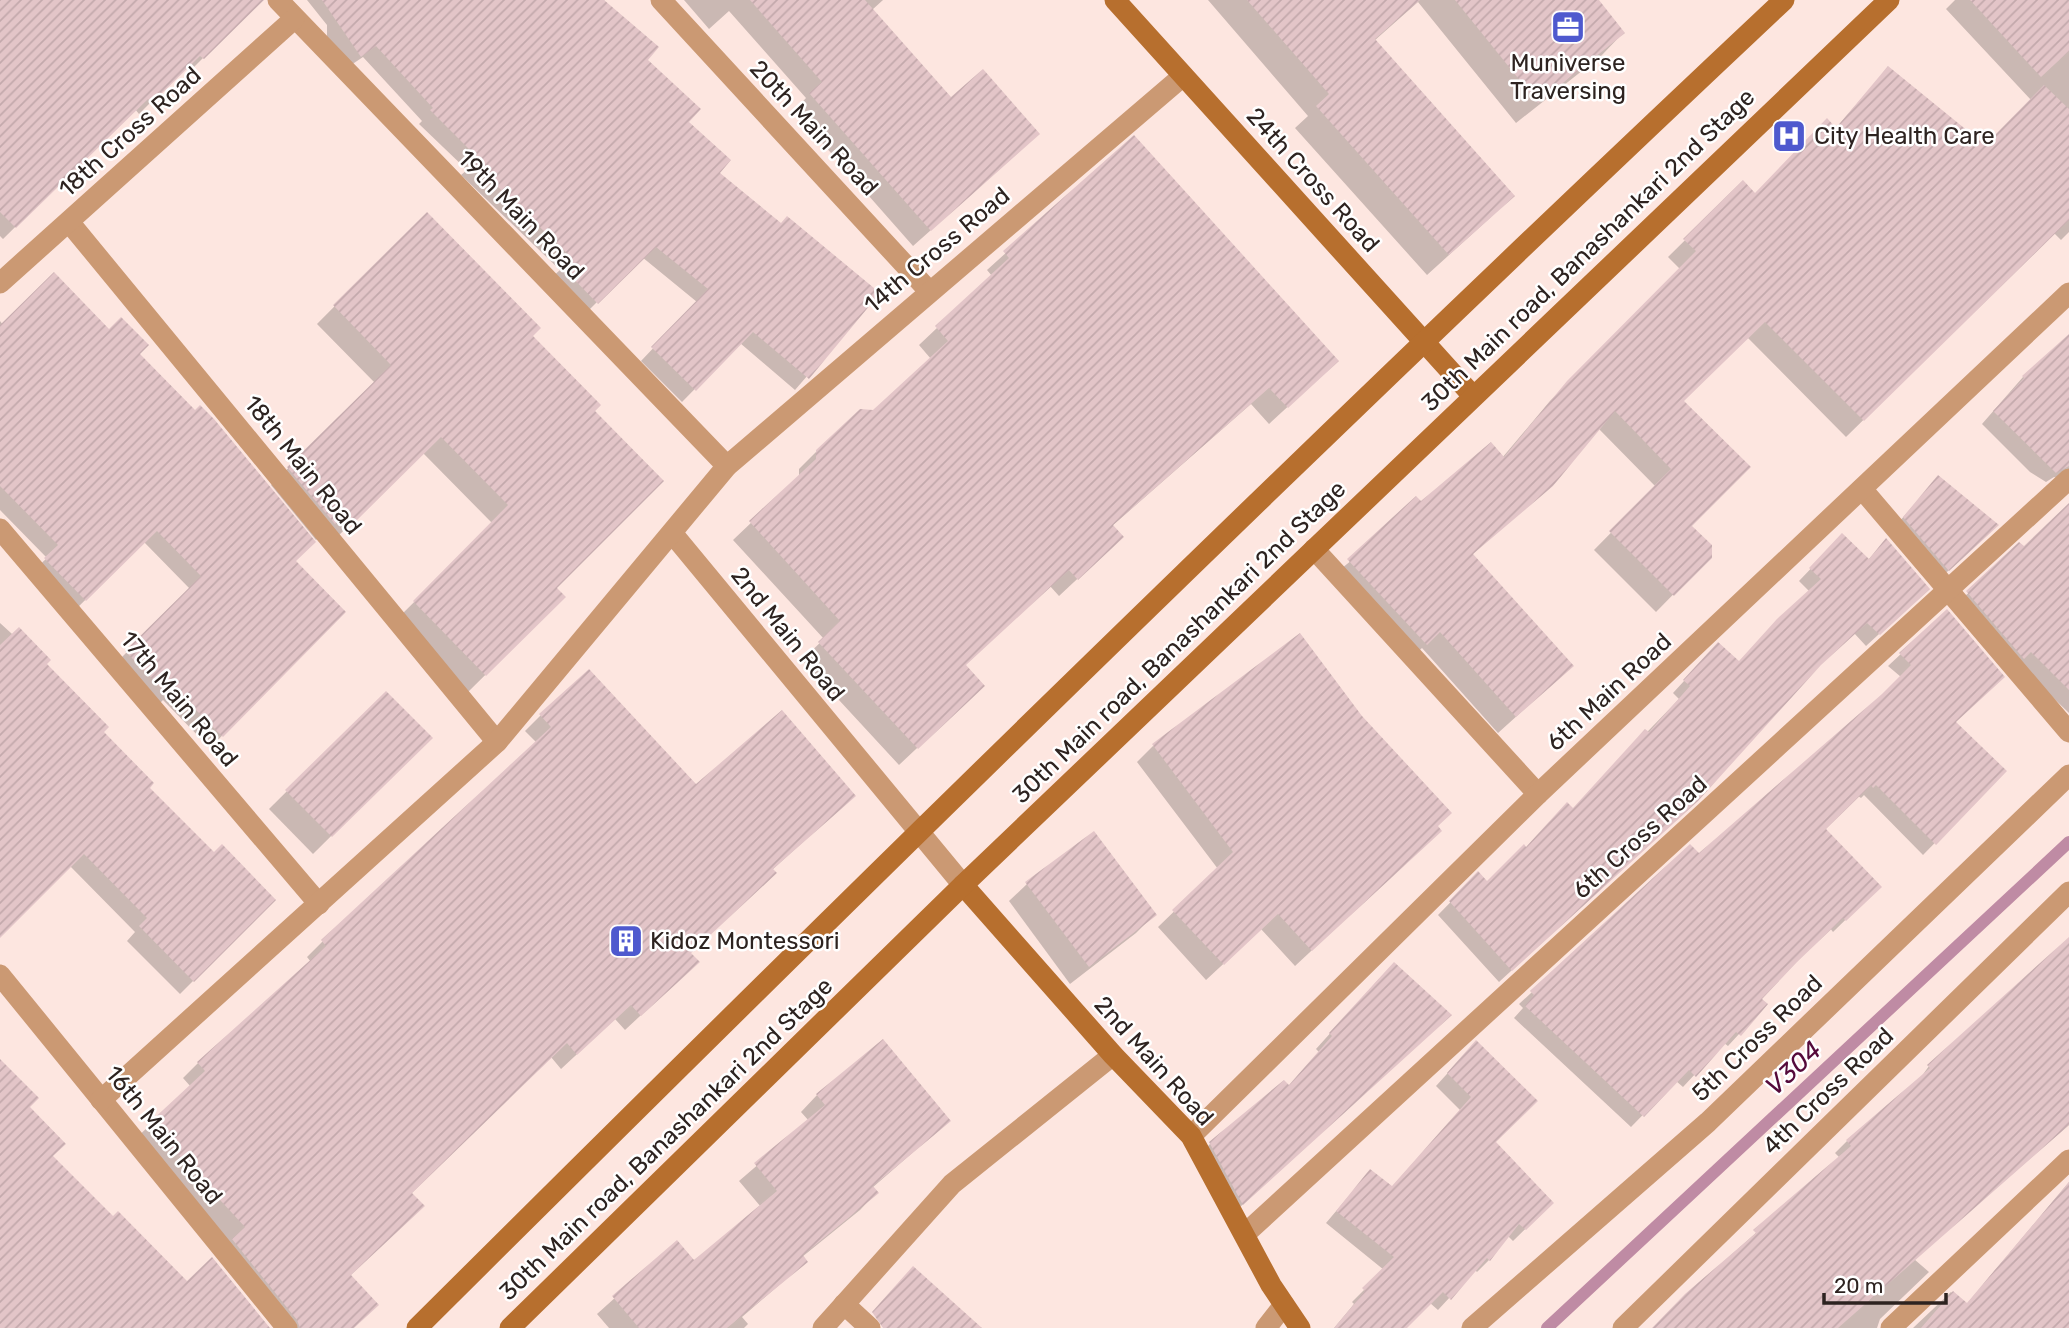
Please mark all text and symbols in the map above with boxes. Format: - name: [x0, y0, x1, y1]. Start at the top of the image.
- office icon: Muniverse Traversing: [1549, 8, 1587, 46]
- place label: Muniverse Traversing: [1510, 49, 1626, 105]
- street label: 20th Main Road: [744, 55, 884, 201]
- street label: 18th Cross Road: [53, 61, 207, 203]
- street label: 30th Main road, Banashankari 2nd Stage: [1416, 83, 1760, 417]
- street label: 24th Cross Road: [1241, 102, 1385, 258]
- hospital icon: City Health Care: [1770, 117, 1808, 155]
- place label: City Health Care: [1814, 122, 1995, 150]
- street label: 19th Main Road: [452, 144, 590, 286]
- street label: 14th Cross Road: [859, 181, 1015, 319]
- street label: 18th Main Road: [238, 390, 368, 540]
- street label: 30th Main road, Banashankari 2nd Stage: [1007, 475, 1351, 809]
- street label: 2nd Main Road: [725, 561, 851, 707]
- street label: 17th Main Road: [114, 626, 244, 772]
- street label: 6th Main Road: [1541, 627, 1677, 757]
- street label: 6th Cross Road: [1567, 770, 1713, 904]
- building icon: Kidoz Montessori: [607, 922, 645, 960]
- place label: Kidoz Montessori: [650, 927, 839, 955]
- street label: 5th Cross Road: [1686, 969, 1828, 1107]
- street label: 30th Main road, Banashankari 2nd Stage: [494, 972, 838, 1306]
- street label: 2nd Main Road: [1089, 991, 1219, 1131]
- street label: 4th Cross Road: [1757, 1022, 1899, 1160]
- water label: V304: [1759, 1035, 1828, 1102]
- street label: 16th Main Road: [100, 1060, 228, 1210]
- scale bar: [1824, 1262, 1946, 1306]
- text: 20 m: [1834, 1273, 1883, 1298]

